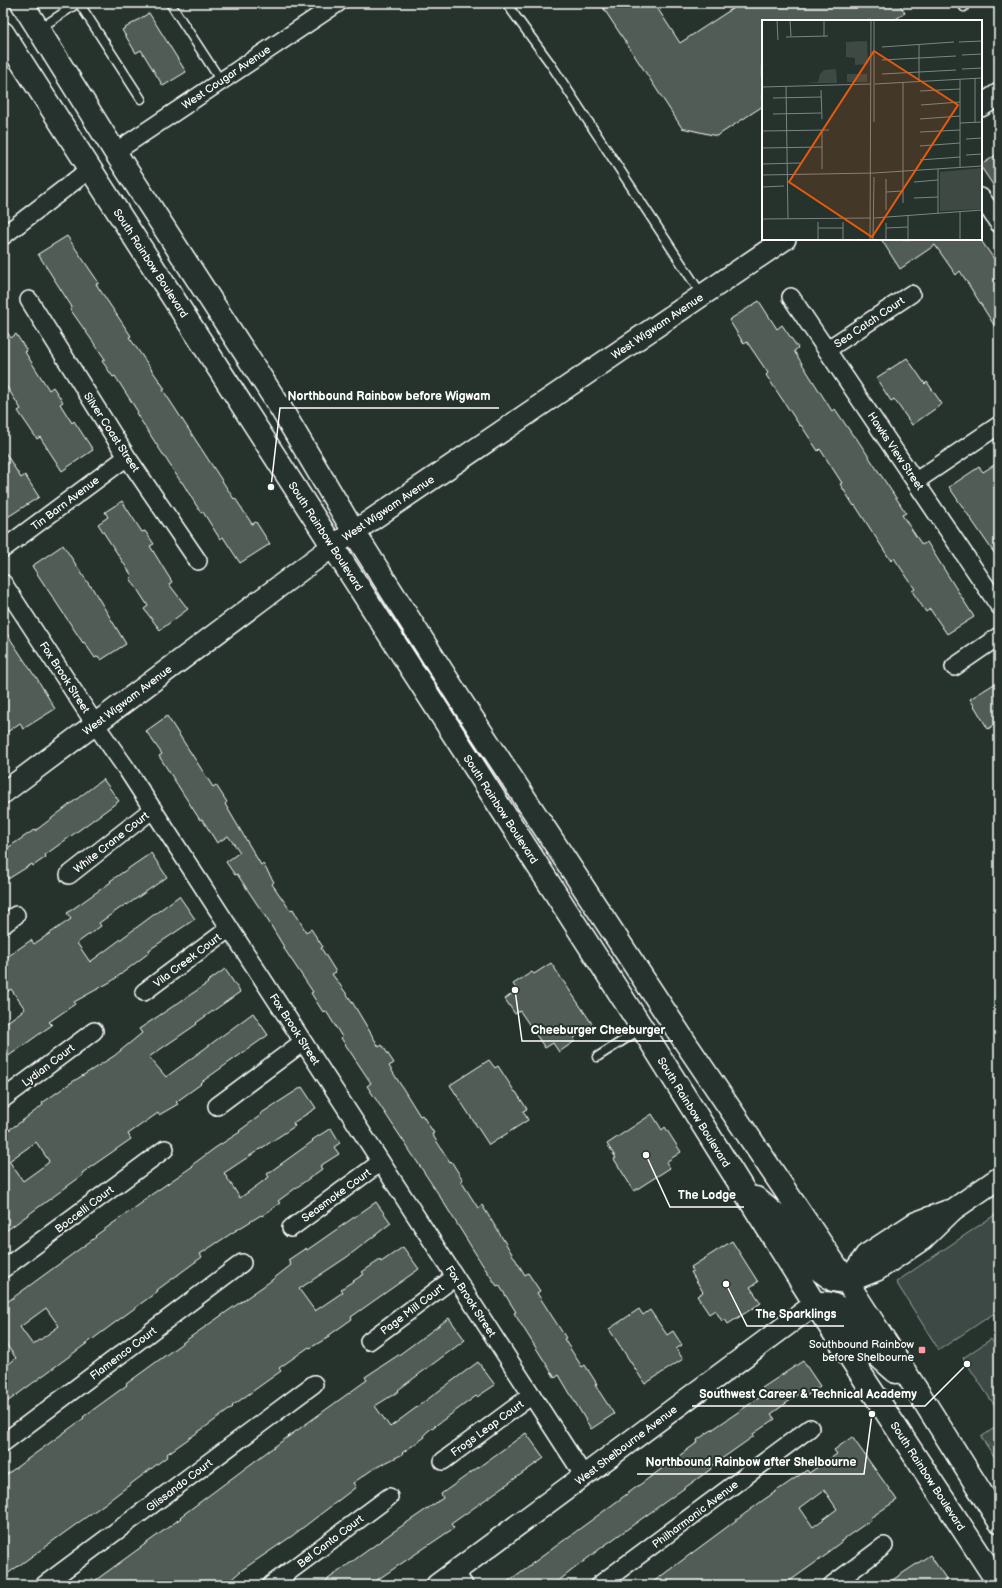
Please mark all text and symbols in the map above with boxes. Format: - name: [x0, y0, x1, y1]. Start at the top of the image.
- inset map: [762, 20, 982, 240]
- street label: West Cougar Avenue: [179, 43, 274, 112]
- street label: South Rainbow Boulevard: [111, 206, 191, 320]
- street label: West Wigwam Avenue: [609, 291, 706, 362]
- street label: Sea Catch Court: [832, 294, 907, 351]
- callout: Northbound Rainbow before Wigwam: [280, 384, 499, 408]
- text: Northbound Rainbow before Wigwam: [288, 389, 490, 404]
- street label: Silver Coast Street: [81, 390, 143, 475]
- street label: Hawks View Street: [865, 410, 927, 493]
- street label: Tin Barn Avenue: [29, 473, 102, 533]
- street label: West Wigwam Avenue: [340, 473, 437, 544]
- street label: South Rainbow Boulevard: [286, 479, 366, 593]
- street label: Fox Brook Street: [37, 639, 93, 716]
- street label: West Wigwam Avenue: [80, 662, 175, 738]
- street label: South Rainbow Boulevard: [461, 752, 541, 866]
- street label: White Crane Court: [71, 809, 152, 876]
- street label: Vila Creek Court: [151, 930, 224, 990]
- street label: Fox Brook Street: [267, 991, 323, 1068]
- callout: Cheeburger Cheeburger: [522, 1017, 673, 1041]
- text: Cheeburger Cheeburger: [531, 1023, 665, 1038]
- street label: Lydian Court: [19, 1041, 78, 1089]
- street label: South Rainbow Boulevard: [654, 1055, 733, 1170]
- street label: Seasmoke Court: [299, 1166, 374, 1225]
- street label: Boccelli Court: [52, 1183, 117, 1236]
- callout: The Lodge: [670, 1183, 744, 1207]
- text: The Lodge: [678, 1188, 736, 1203]
- street label: Fox Brook Street: [443, 1263, 499, 1340]
- street label: Page Mill Court: [378, 1281, 447, 1337]
- callout: The Sparklings: [747, 1302, 844, 1326]
- text: The Sparklings: [755, 1307, 837, 1322]
- street label: Flamenco Court: [88, 1324, 159, 1383]
- place label: Southbound Rainbow before Shelbourne: [809, 1338, 915, 1364]
- marker: Southbound Rainbow before Shelbourne: [917, 1345, 927, 1355]
- callout: Southwest Career & Technical Academy: [692, 1382, 925, 1406]
- text: Southwest Career & Technical Academy: [699, 1387, 917, 1402]
- street label: Frogs Leap Court: [448, 1397, 527, 1459]
- street label: West Shelbourne Avenue: [573, 1403, 680, 1488]
- street label: South Rainbow Boulevard: [888, 1419, 968, 1533]
- callout: Northbound Rainbow after Shelbourne: [637, 1450, 864, 1474]
- text: Northbound Rainbow after Shelbourne: [646, 1455, 856, 1470]
- street label: Glissando Court: [144, 1456, 216, 1515]
- street label: Philharmonic Avenue: [650, 1478, 741, 1551]
- street label: Bel Canto Court: [295, 1512, 366, 1571]

